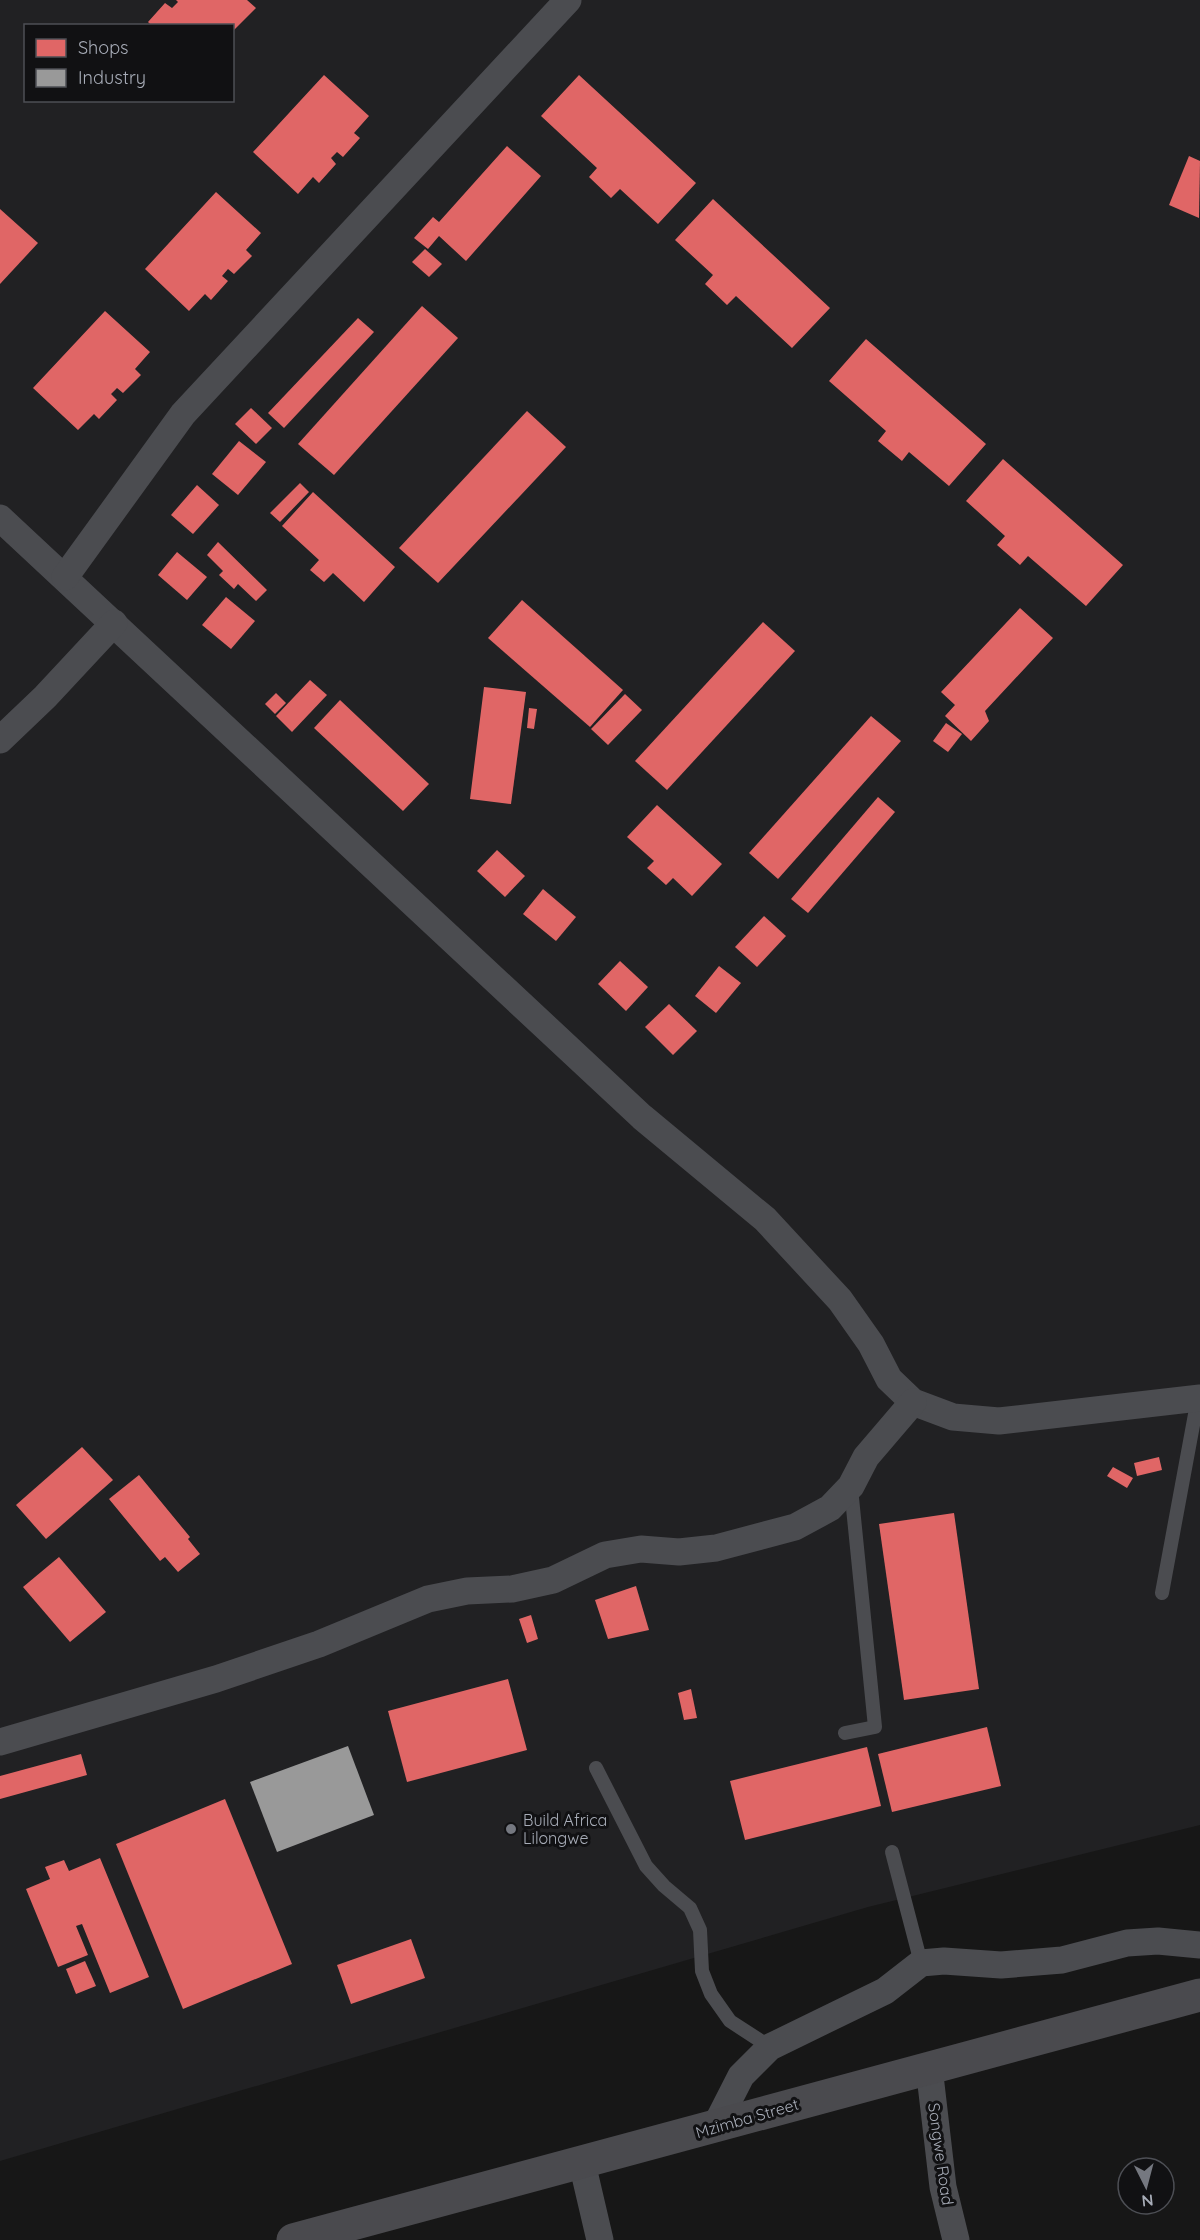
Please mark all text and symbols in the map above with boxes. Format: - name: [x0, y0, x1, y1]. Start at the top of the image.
- legend: [24, 24, 234, 102]
- text: Shops: [78, 36, 129, 59]
- text: Industry: [78, 66, 146, 89]
- place label: Build Africa Lilongwe: [523, 1810, 607, 1848]
- marker: Build Africa Lilongwe: [504, 1822, 518, 1836]
- street label: Mzimba Street: [693, 2094, 801, 2142]
- street label: Songwe Road: [924, 2102, 958, 2206]
- north arrow: [1116, 2156, 1176, 2216]
- text: N: [1141, 2190, 1154, 2211]

